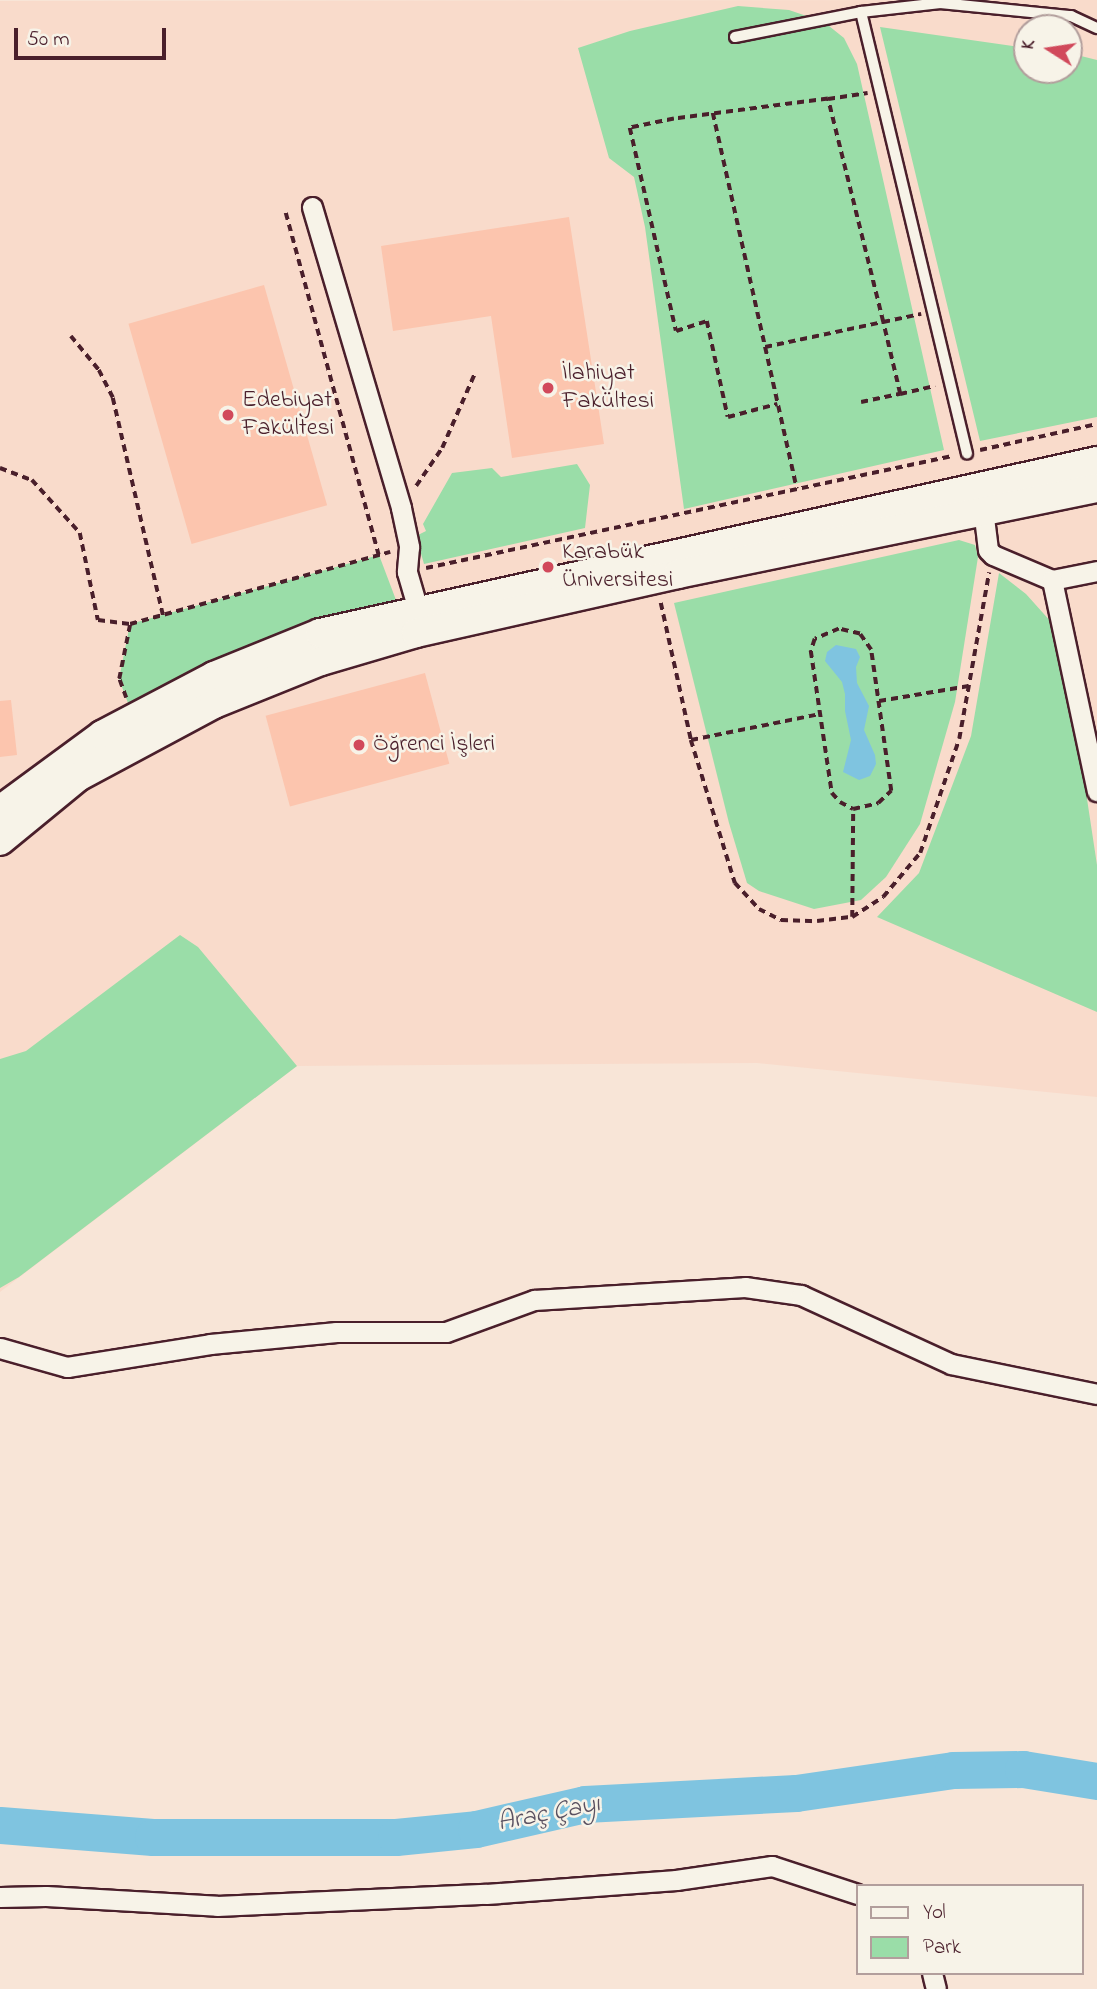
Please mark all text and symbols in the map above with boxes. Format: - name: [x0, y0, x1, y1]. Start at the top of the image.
- scale bar: [18, 14, 170, 58]
- north arrow: [1013, 14, 1083, 84]
- text: 50 m: [27, 25, 70, 55]
- text: K: [1015, 38, 1043, 52]
- place label: İlahiyat Fakültesi: [562, 360, 654, 416]
- marker: İlahiyat Fakültesi: [540, 380, 556, 396]
- place label: Edebiyat Fakültesi: [242, 387, 334, 443]
- marker: Edebiyat Fakültesi: [220, 407, 236, 423]
- place label: Karabük Üniversitesi: [562, 539, 673, 595]
- marker: Karabük Üniversitesi: [540, 559, 556, 575]
- place label: Öğrenci İşleri: [373, 731, 495, 759]
- marker: Öğrenci İşleri: [351, 737, 367, 753]
- water label: Araç Çayı: [495, 1790, 603, 1840]
- legend: [856, 1884, 1083, 1975]
- text: Yol: [923, 1898, 946, 1928]
- text: Park: [923, 1933, 961, 1963]

